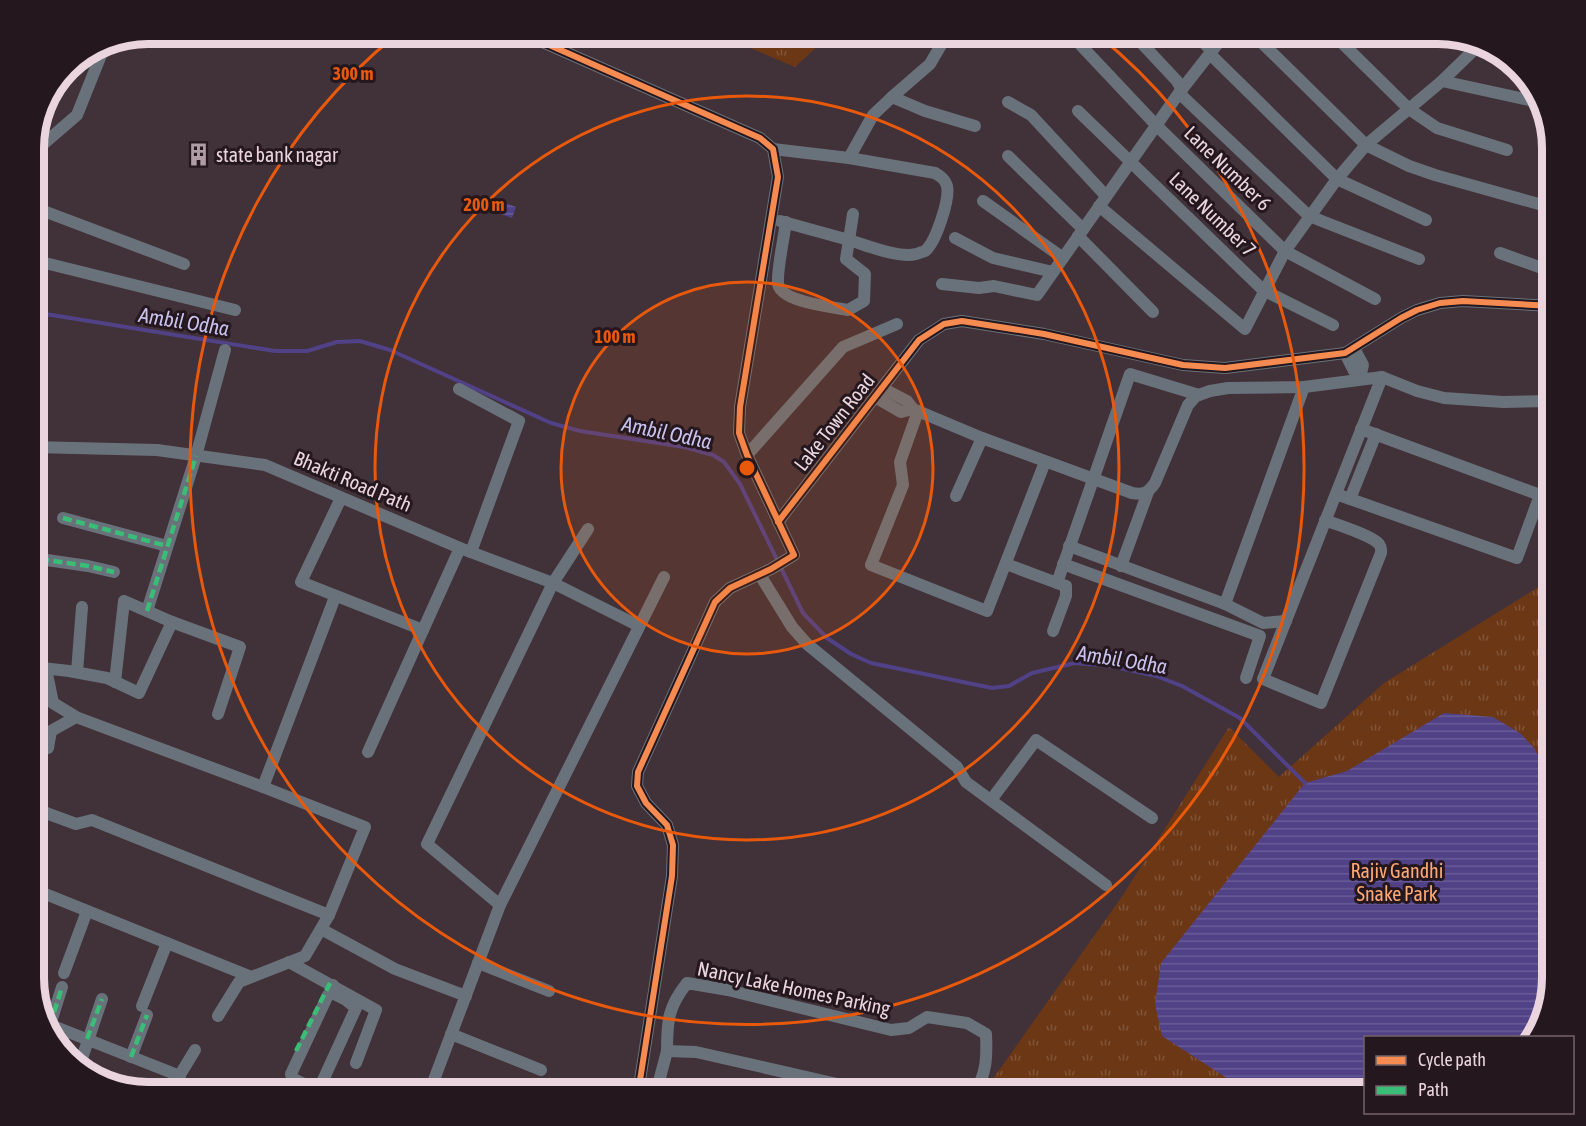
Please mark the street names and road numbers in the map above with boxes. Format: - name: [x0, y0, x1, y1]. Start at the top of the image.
- street label: Lane Number 6: [1180, 121, 1276, 215]
- street label: Lane Number 7: [1165, 167, 1261, 261]
- street label: Lake Town Road: [789, 369, 879, 475]
- street label: Bhakti Road Path: [291, 446, 415, 516]
- street label: Nancy Lake Homes Parking: [696, 956, 893, 1020]

